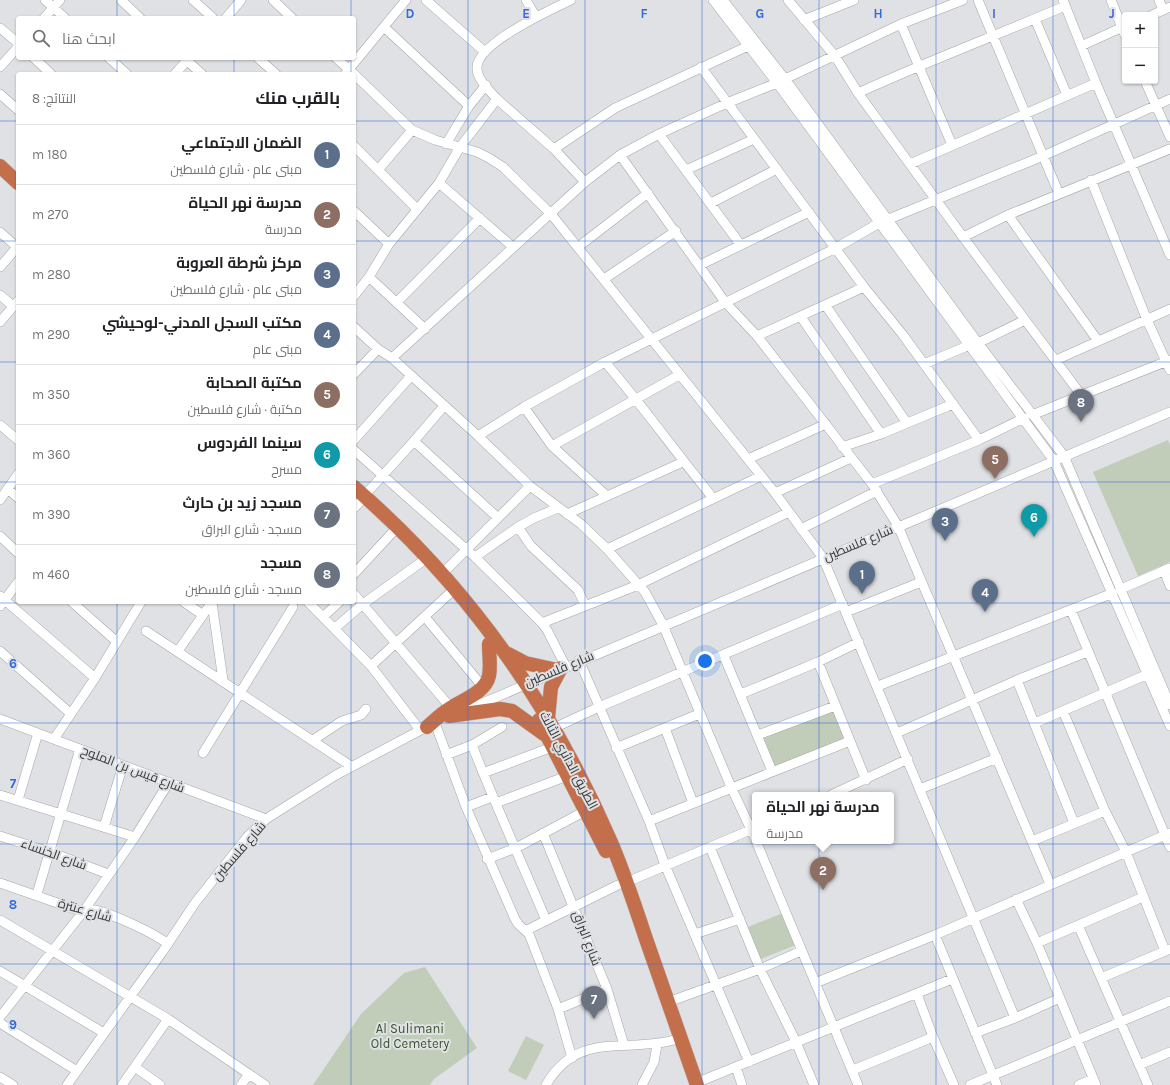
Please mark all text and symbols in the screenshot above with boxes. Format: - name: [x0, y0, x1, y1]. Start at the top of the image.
- text: D: [406, 6, 415, 21]
- text: E: [522, 6, 530, 21]
- text: F: [640, 6, 648, 21]
- text: G: [756, 6, 764, 21]
- text: H: [873, 6, 883, 21]
- text: I: [992, 6, 996, 21]
- text: J: [1109, 6, 1115, 21]
- map controls: [1122, 12, 1158, 84]
- button: +: [1122, 12, 1158, 48]
- search box: [16, 16, 356, 60]
- icon: search: [30, 27, 52, 49]
- text: ابحث هنا: [62, 30, 116, 48]
- button: −: [1122, 48, 1158, 84]
- text: بالقرب منك: [256, 88, 340, 108]
- text: النتائج: 8: [32, 91, 76, 106]
- text: الضمان الاجتماعي: [181, 134, 302, 152]
- text: 180 m: [32, 147, 67, 162]
- text: 1: [325, 147, 329, 162]
- text: مبنى عام · شارع فلسطين: [170, 162, 302, 177]
- text: مدرسة نهر الحياة: [189, 194, 302, 212]
- text: 270 m: [32, 207, 69, 222]
- text: 2: [323, 207, 331, 222]
- text: مدرسة: [265, 222, 302, 237]
- text: مركز شرطة العروبة: [176, 254, 302, 272]
- text: 280 m: [32, 267, 71, 282]
- text: 3: [323, 267, 331, 282]
- text: مبنى عام · شارع فلسطين: [170, 282, 302, 297]
- text: مكتب السجل المدني-لوحيشي: [102, 314, 302, 332]
- text: 290 m: [32, 327, 70, 342]
- text: 4: [323, 327, 331, 342]
- text: مبنى عام: [253, 342, 302, 357]
- text: مكتبة الصحابة: [206, 374, 302, 392]
- text: 350 m: [32, 387, 70, 402]
- text: 5: [323, 387, 331, 402]
- pin: 8: [1068, 389, 1094, 422]
- text: مكتبة · شارع فلسطين: [187, 402, 302, 417]
- text: سينما الفردوس: [197, 434, 302, 452]
- pin: 5: [982, 446, 1008, 479]
- text: 360 m: [32, 447, 70, 462]
- text: 6: [323, 447, 331, 462]
- text: مسرح: [271, 462, 302, 477]
- text: مسجد زيد بن حارث: [182, 494, 302, 512]
- pin: 6: [1021, 504, 1047, 537]
- text: 390 m: [32, 507, 70, 522]
- text: 7: [324, 507, 330, 522]
- pin: 3: [932, 508, 958, 541]
- text: مسجد · شارع البراق: [201, 522, 302, 537]
- street label: شارع فلسطين: [821, 522, 895, 565]
- text: مسجد: [260, 554, 302, 572]
- pin: 1: [849, 561, 875, 594]
- text: 460 m: [32, 567, 70, 582]
- text: 8: [323, 567, 331, 582]
- pin: 4: [972, 579, 998, 612]
- text: مسجد · شارع فلسطين: [185, 582, 302, 597]
- street label: شارع فلسطين: [522, 648, 596, 691]
- your location: [695, 651, 715, 671]
- text: 6: [9, 656, 17, 671]
- street label: الطريق الدائري الثالث: [534, 709, 601, 813]
- street label: شارع قيس بن الملوح: [79, 742, 187, 797]
- text: 7: [10, 776, 17, 791]
- popup: [752, 792, 894, 844]
- text: مدرسة نهر الحياة: [766, 798, 880, 816]
- street label: شارع فلسطين: [209, 818, 270, 884]
- text: مدرسة: [766, 826, 803, 841]
- street label: شارع الخنساء: [19, 835, 89, 874]
- pin: 2: [810, 857, 836, 890]
- street label: شارع عنترة: [56, 895, 114, 926]
- text: 8: [9, 897, 17, 912]
- street label: شارع البراق: [569, 908, 604, 968]
- pin: 7: [581, 986, 607, 1019]
- text: 9: [9, 1017, 17, 1032]
- park label: Al Sulimani Old Cemetery: [371, 1021, 449, 1051]

